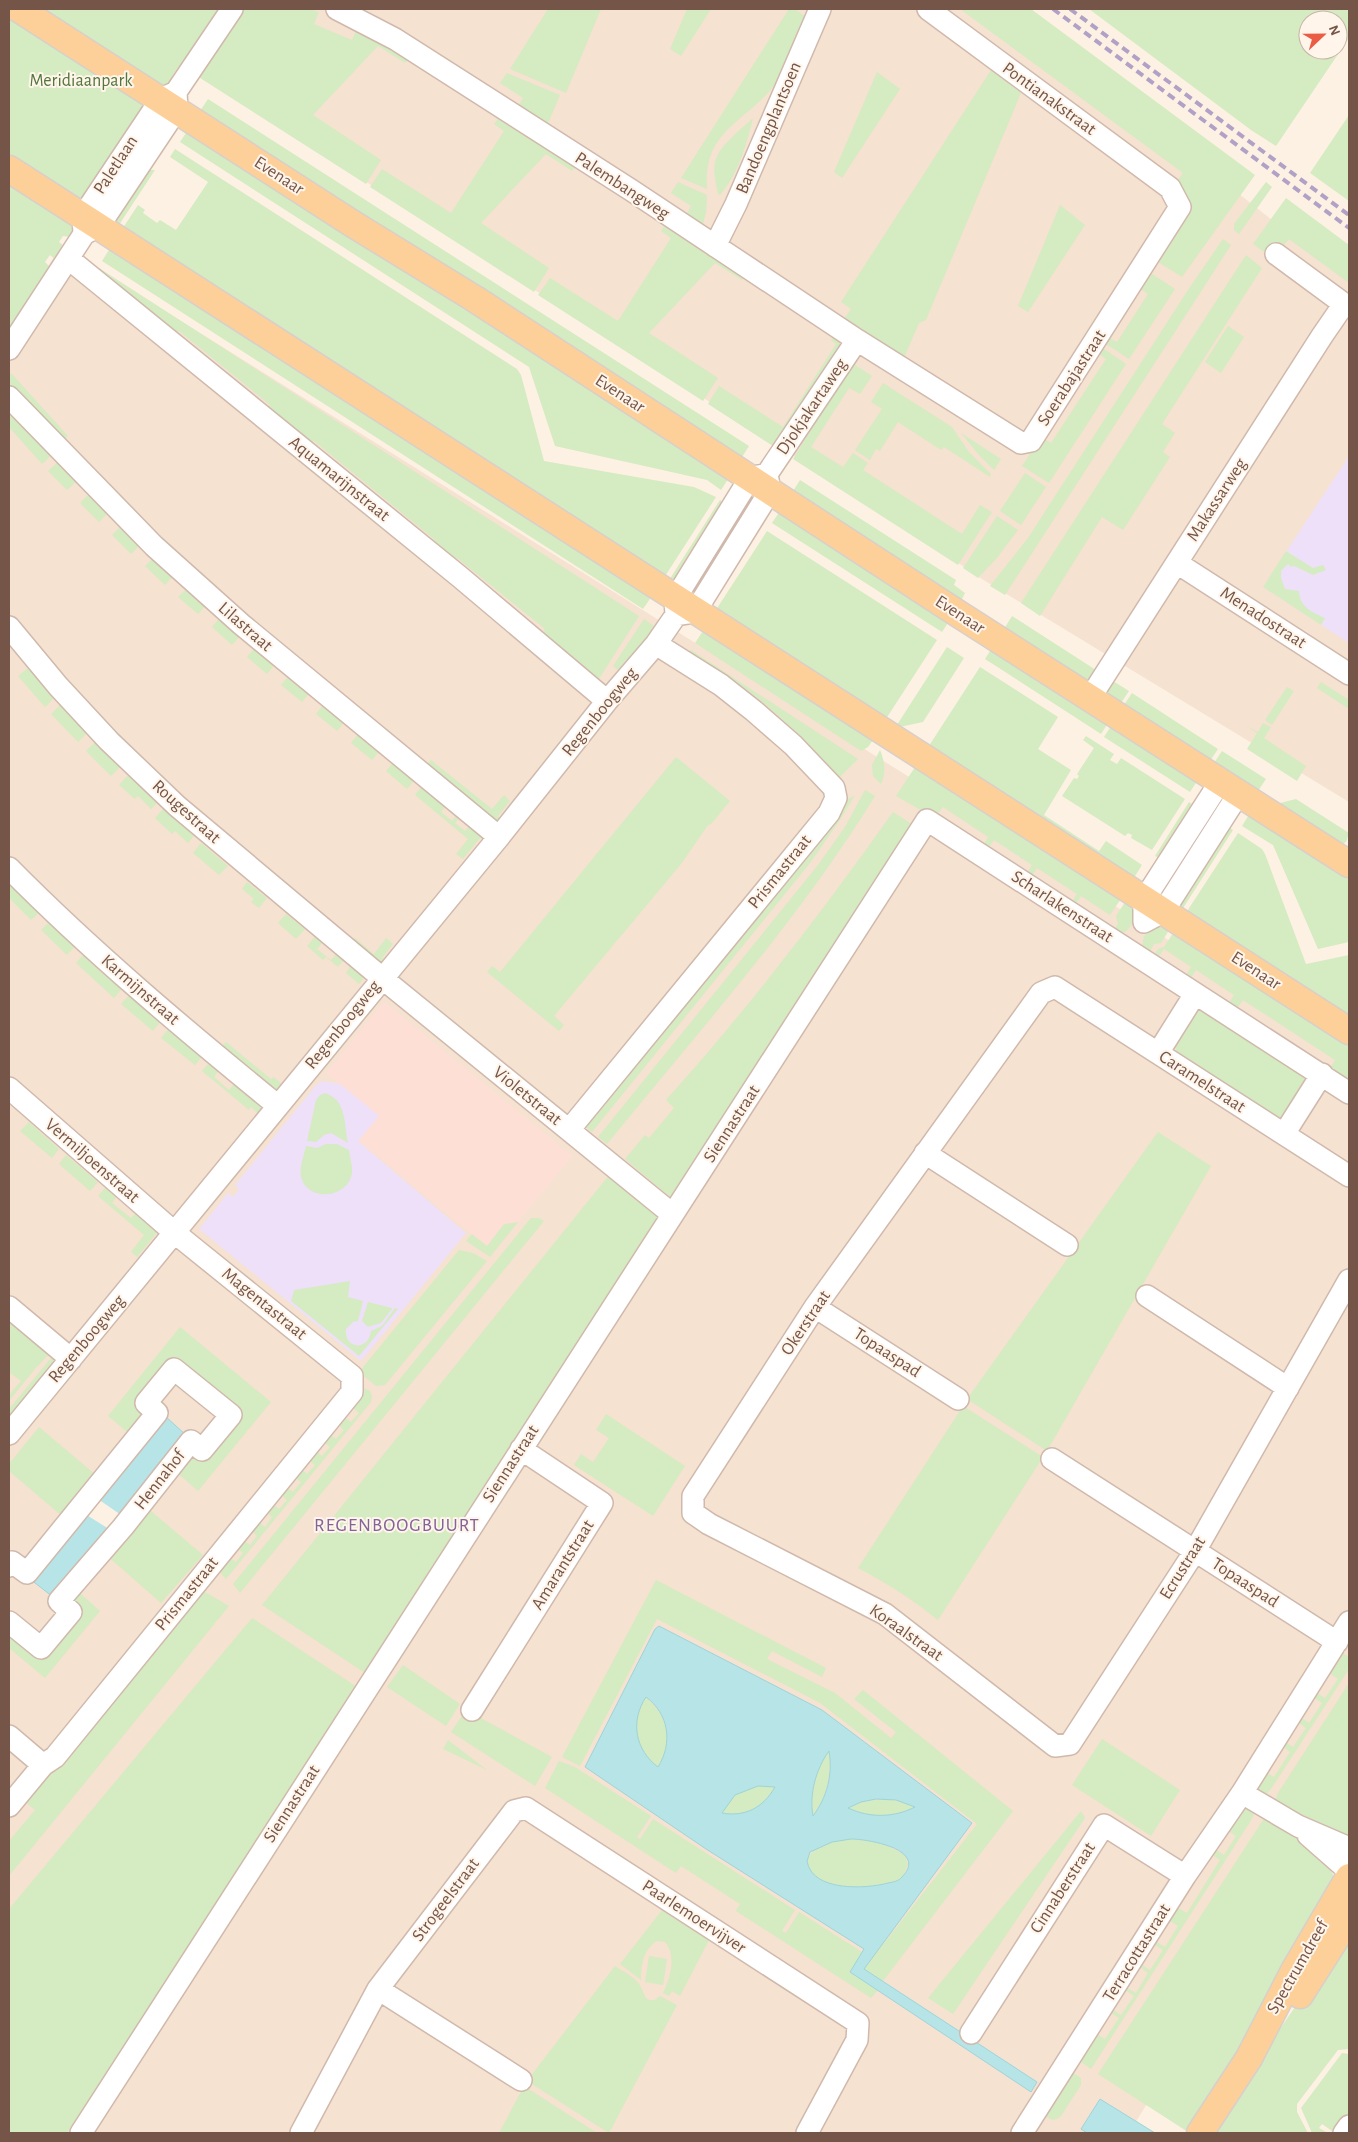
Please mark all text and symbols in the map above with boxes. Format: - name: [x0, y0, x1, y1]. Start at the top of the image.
- north arrow: [1298, 10, 1348, 60]
- text: N: [1326, 23, 1342, 38]
- street label: Bandoengplantsoen: [733, 59, 805, 197]
- street label: Pontianakstraat: [999, 59, 1099, 139]
- park label: Meridiaanpark: [29, 72, 133, 90]
- street label: Paletlaan: [91, 132, 141, 198]
- street label: Palembangweg: [572, 149, 673, 223]
- street label: Evenaar: [251, 153, 307, 199]
- street label: Soerabajastraat: [1034, 327, 1110, 429]
- street label: Djokjakartaweg: [773, 356, 851, 458]
- street label: Evenaar: [592, 371, 648, 417]
- street label: Aquamarijnstraat: [285, 433, 393, 525]
- street label: Makassarweg: [1184, 455, 1250, 545]
- street label: Menadostraat: [1217, 584, 1309, 652]
- street label: Evenaar: [932, 592, 988, 638]
- street label: Lilastraat: [215, 599, 276, 655]
- street label: Regenboogweg: [559, 664, 641, 760]
- street label: Rougestraat: [148, 777, 224, 847]
- street label: Prismastraat: [745, 832, 815, 912]
- street label: Scharlakenstraat: [1008, 868, 1116, 947]
- street label: Evenaar: [1228, 948, 1284, 994]
- street label: Karmijnstraat: [98, 951, 183, 1029]
- street label: Regenboogweg: [302, 977, 384, 1073]
- street label: Caramelstraat: [1156, 1048, 1249, 1117]
- street label: Violetstraat: [489, 1063, 565, 1129]
- street label: Siennastraat: [700, 1082, 764, 1166]
- street label: Vermiljoenstraat: [41, 1115, 143, 1207]
- street label: Magentastraat: [218, 1265, 310, 1344]
- street label: Okerstraat: [778, 1287, 834, 1359]
- street label: Regenboogweg: [45, 1292, 129, 1386]
- street label: Topaaspad: [850, 1325, 924, 1381]
- street label: Siennastraat: [479, 1422, 543, 1506]
- street label: Hennahof: [131, 1446, 190, 1513]
- district label: REGENBOOGBUURT: [314, 1516, 480, 1535]
- street label: Amarantstraat: [528, 1517, 598, 1613]
- street label: Ecrustraat: [1157, 1533, 1209, 1603]
- street label: Prismastraat: [152, 1554, 222, 1634]
- street label: Topaaspad: [1208, 1555, 1282, 1611]
- street label: Koraalstraat: [866, 1601, 946, 1665]
- street label: Siennastraat: [260, 1762, 324, 1846]
- street label: Cinnaberstraat: [1027, 1839, 1099, 1937]
- street label: Strogeelstraat: [409, 1855, 483, 1945]
- street label: Paarlemoervijver: [639, 1877, 749, 1957]
- street label: Terracottastraat: [1100, 1901, 1174, 2005]
- street label: Spectrumdreef: [1264, 1916, 1333, 2017]

